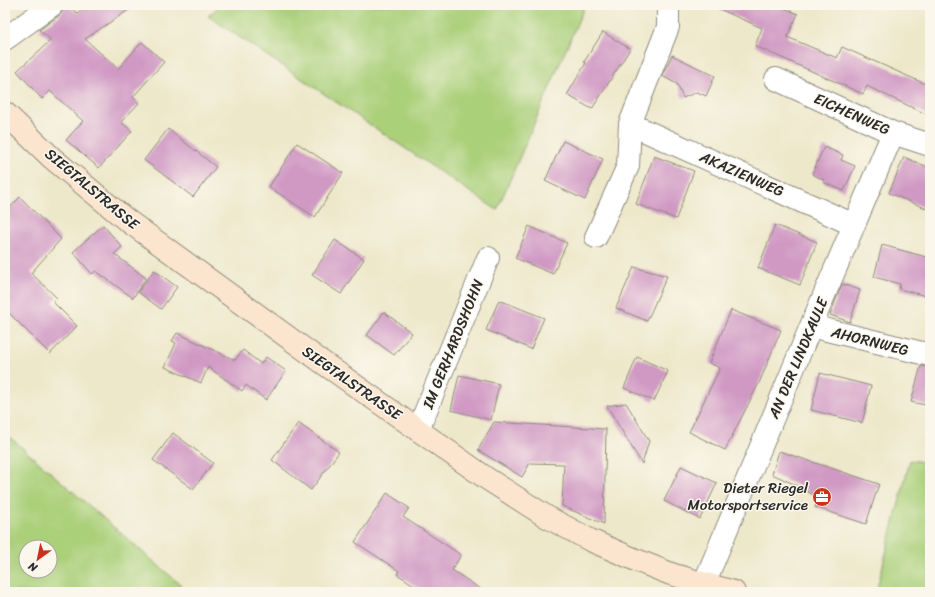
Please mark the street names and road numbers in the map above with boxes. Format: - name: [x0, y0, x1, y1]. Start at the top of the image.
- street label: EICHENWEG: [810, 86, 894, 142]
- street label: SIEGTALSTRASSE: [39, 141, 146, 238]
- street label: AKAZIENWEG: [695, 143, 788, 204]
- street label: IM GERHARDSHOHN: [415, 275, 491, 414]
- street label: AN DER LINDKAULE: [760, 292, 836, 424]
- street label: AHORNWEG: [828, 319, 912, 363]
- street label: SIEGTALSTRASSE: [297, 339, 409, 428]

